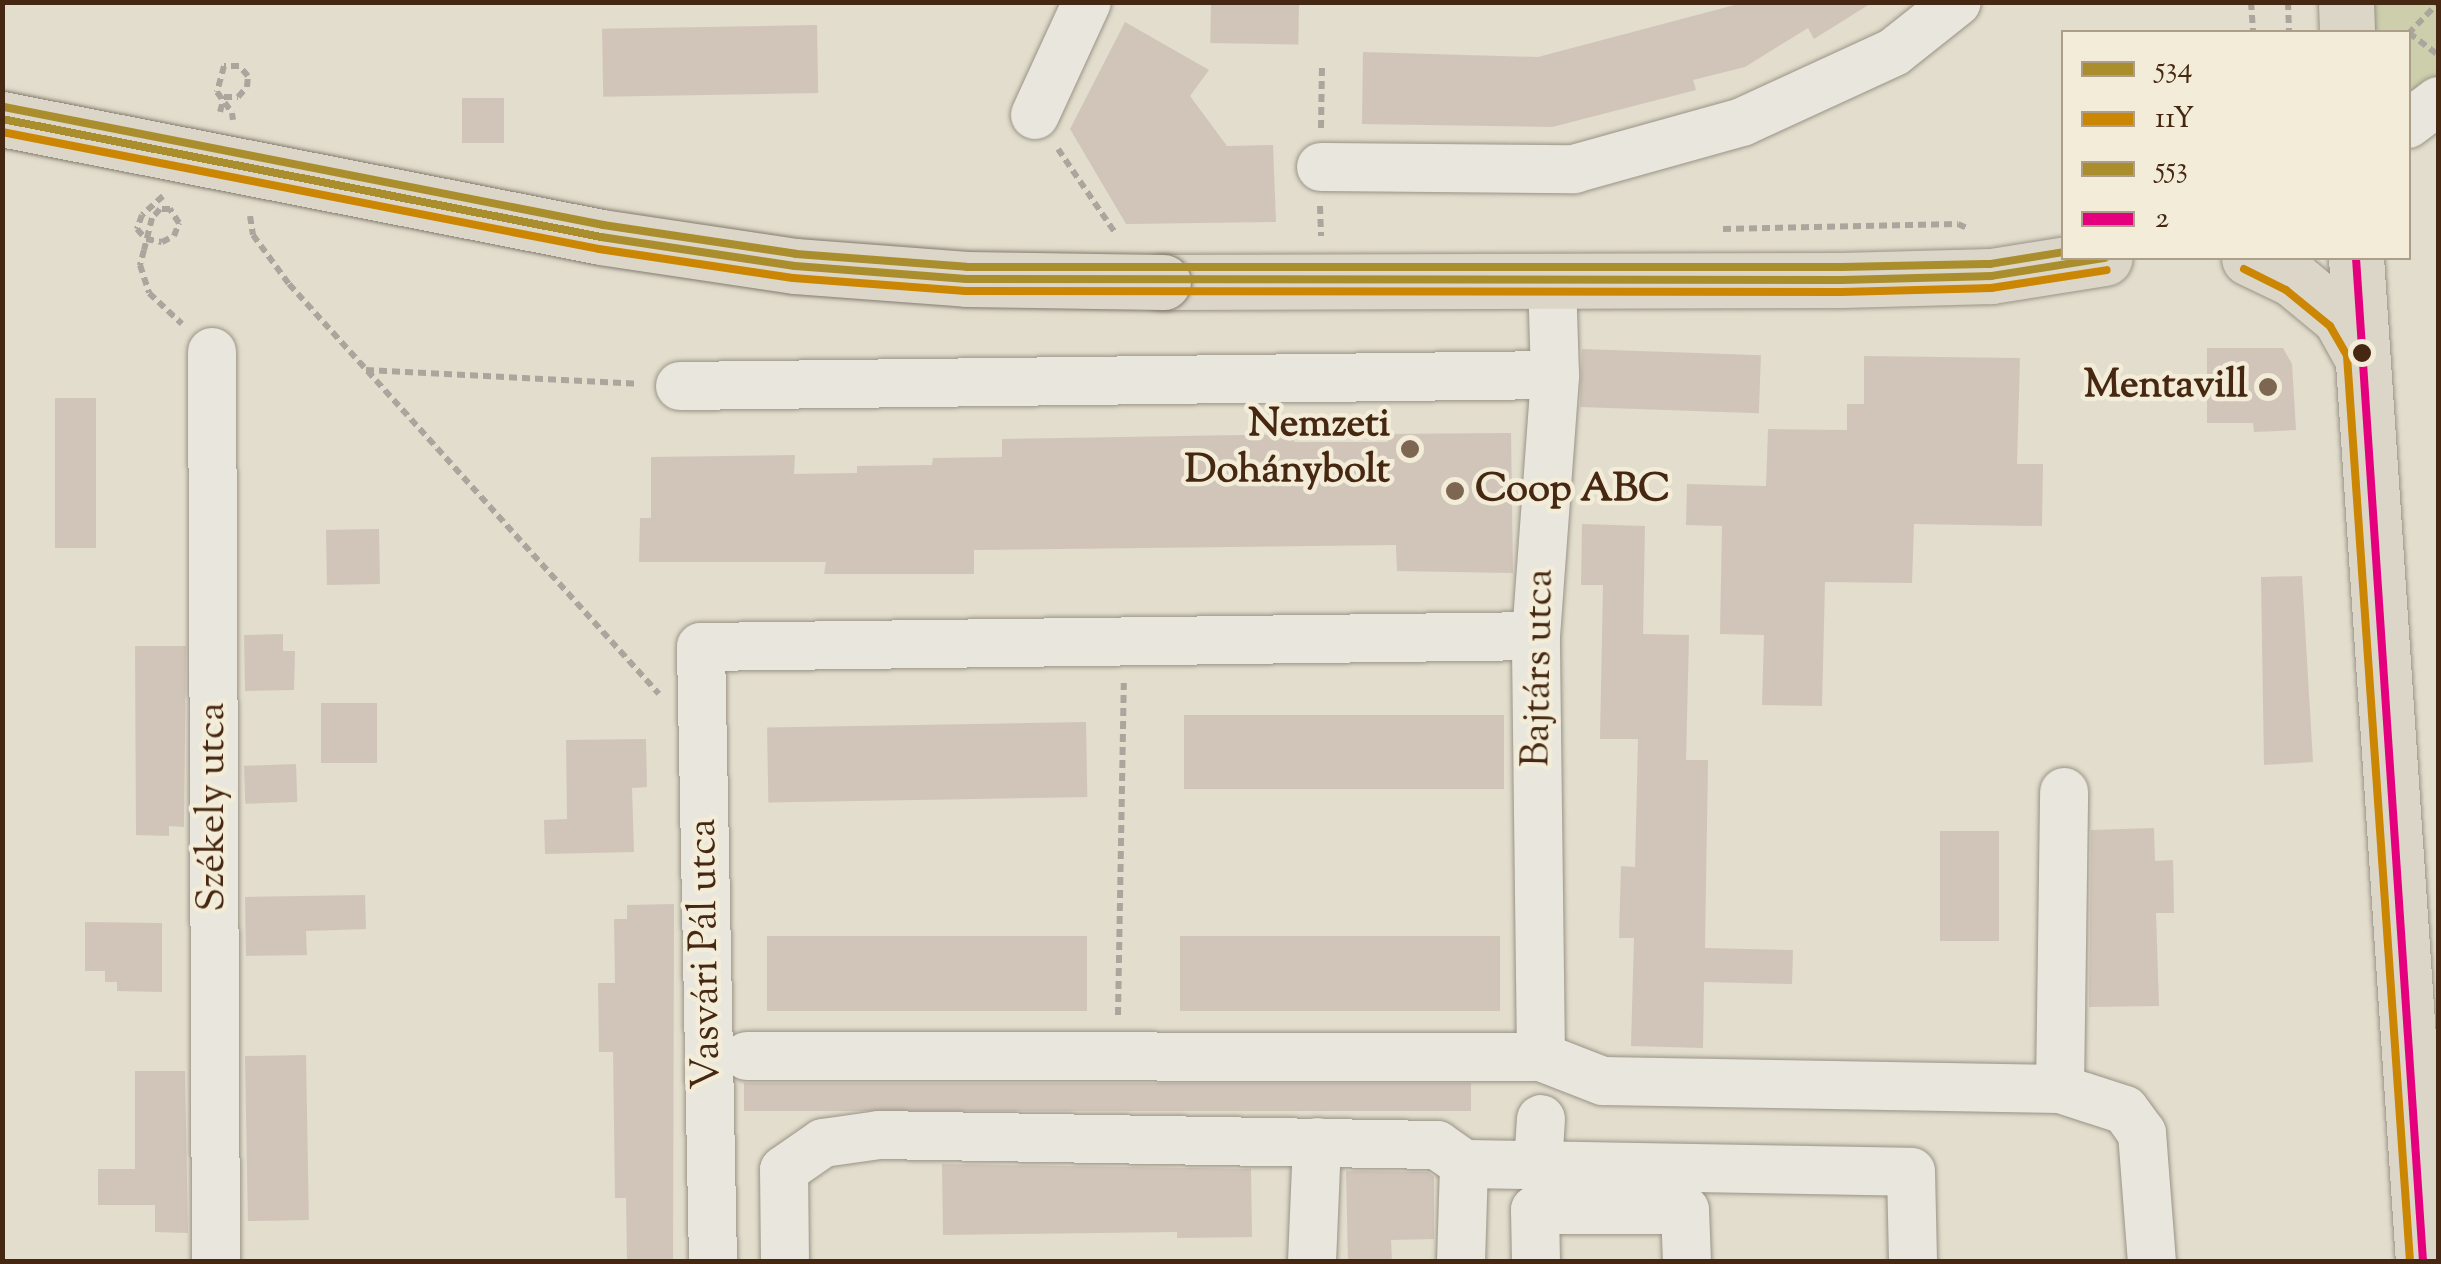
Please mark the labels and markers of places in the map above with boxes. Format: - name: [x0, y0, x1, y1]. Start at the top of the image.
- unlabelled marker: [2352, 343, 2372, 363]
- place label: Mentavill: [2084, 363, 2248, 411]
- marker: Mentavill: [2257, 376, 2279, 398]
- place label: Nemzeti Dohánybolt: [1185, 402, 1390, 496]
- marker: Nemzeti Dohánybolt: [1399, 438, 1421, 460]
- place label: Coop ABC: [1475, 467, 1670, 515]
- marker: Coop ABC: [1444, 480, 1466, 502]

